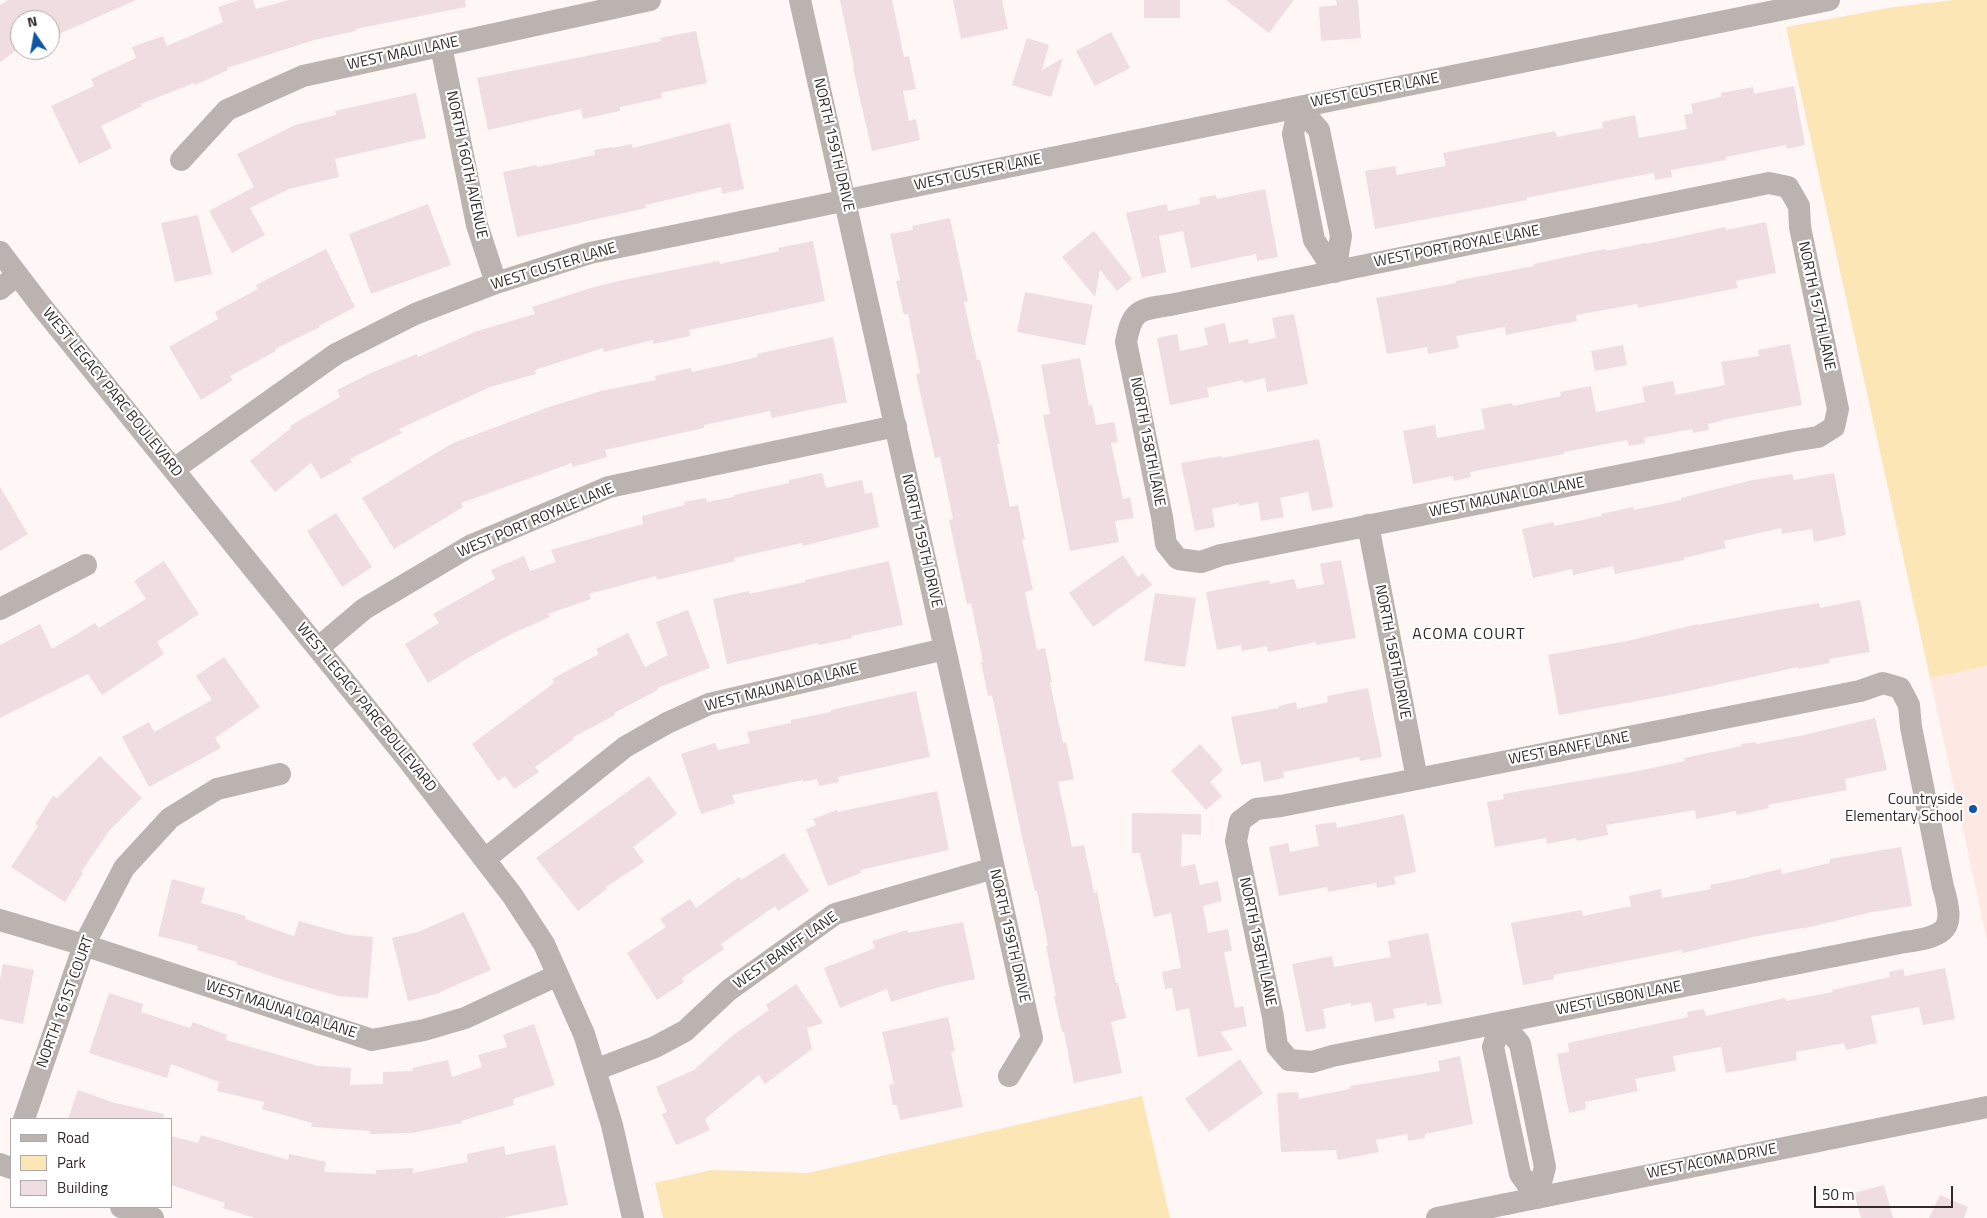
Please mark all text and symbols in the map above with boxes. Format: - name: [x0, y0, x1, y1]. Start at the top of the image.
- north arrow: [10, 10, 60, 60]
- text: N: [25, 10, 39, 32]
- street label: WEST MAUI LANE: [346, 33, 460, 75]
- street label: WEST CUSTER LANE: [1309, 70, 1441, 112]
- street label: NORTH 159TH DRIVE: [809, 76, 857, 214]
- street label: NORTH 160TH AVENUE: [442, 89, 490, 241]
- street label: WEST CUSTER LANE: [913, 151, 1043, 195]
- street label: WEST PORT ROYALE LANE: [1373, 222, 1541, 272]
- street label: WEST CUSTER LANE: [489, 239, 619, 295]
- street label: NORTH 157TH LANE: [1794, 240, 1838, 372]
- street label: WEST LEGACY PARC BOULEVARD: [38, 305, 186, 481]
- street label: NORTH 158TH LANE: [1126, 376, 1168, 508]
- street label: NORTH 159TH DRIVE: [897, 472, 945, 610]
- street label: WEST MAUNA LOA LANE: [1428, 474, 1586, 522]
- street label: WEST PORT ROYALE LANE: [455, 480, 617, 562]
- street label: NORTH 158TH DRIVE: [1370, 583, 1414, 721]
- street label: WEST LEGACY PARC BOULEVARD: [292, 620, 440, 796]
- district label: ACOMA COURT: [1411, 625, 1527, 645]
- street label: WEST MAUNA LOA LANE: [703, 660, 861, 716]
- street label: WEST BANFF LANE: [1507, 728, 1631, 770]
- place label: Countryside Elementary School: [1845, 791, 1963, 826]
- marker: Countryside Elementary School: [1967, 803, 1979, 815]
- street label: NORTH 159TH DRIVE: [985, 867, 1033, 1005]
- street label: NORTH 158TH LANE: [1235, 876, 1279, 1008]
- street label: WEST BANFF LANE: [731, 908, 841, 994]
- street label: NORTH 161ST COURT: [34, 933, 98, 1071]
- street label: WEST MAUNA LOA LANE: [203, 977, 359, 1043]
- street label: WEST LISBON LANE: [1555, 978, 1683, 1020]
- legend: [10, 1118, 172, 1208]
- text: Road: [57, 1126, 89, 1149]
- street label: WEST ACOMA DRIVE: [1646, 1141, 1778, 1183]
- text: Park: [57, 1151, 86, 1174]
- text: Building: [57, 1176, 108, 1199]
- scale bar: [1817, 1176, 1956, 1208]
- text: 50 m: [1822, 1183, 1855, 1206]

